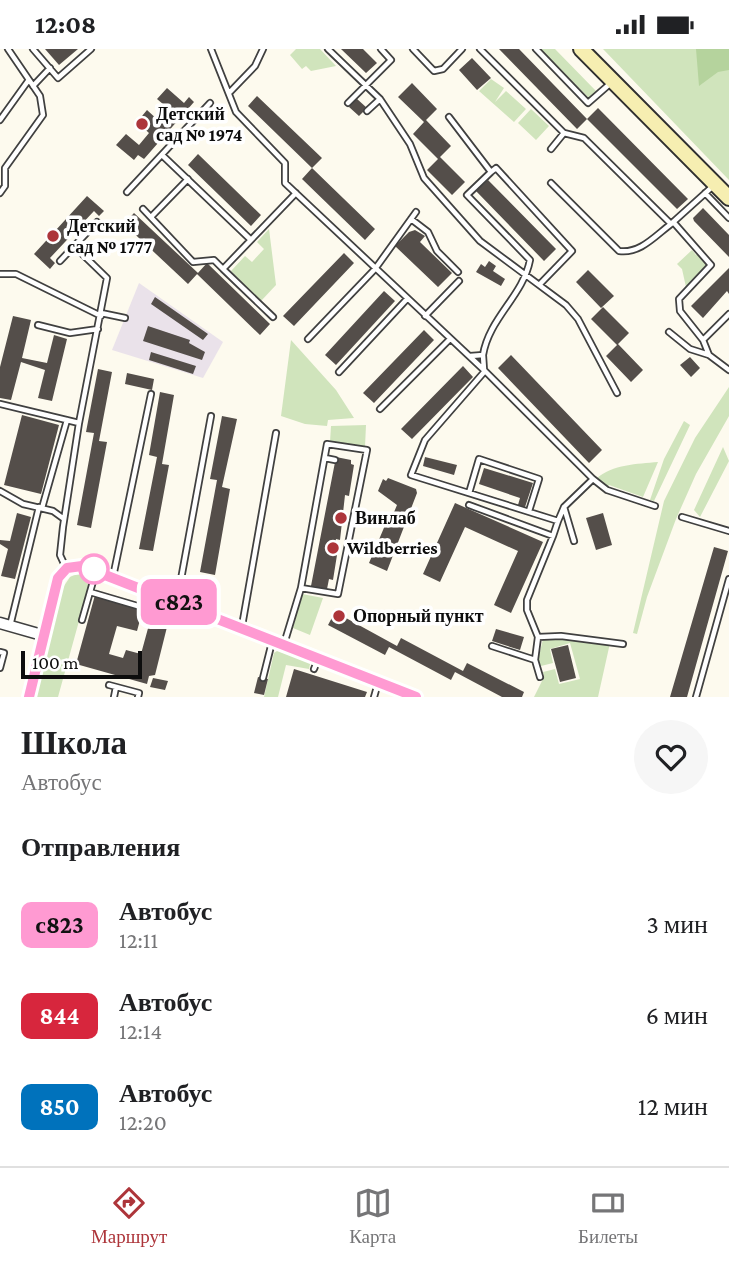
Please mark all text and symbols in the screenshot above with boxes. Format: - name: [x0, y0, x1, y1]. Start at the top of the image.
- text: 12:08: [35, 10, 96, 39]
- place label: Детский сад № 1974: [156, 104, 243, 145]
- marker: Детский сад № 1974: [134, 116, 150, 132]
- place label: Детский сад № 1777: [67, 216, 153, 257]
- marker: Детский сад № 1777: [45, 228, 61, 244]
- place label: Винлаб: [355, 508, 416, 528]
- marker: Винлаб: [333, 510, 349, 526]
- place label: Wildberries: [346, 538, 438, 558]
- marker: Wildberries: [325, 540, 341, 556]
- unlabelled marker: [79, 554, 109, 584]
- line badge: с823: [130, 579, 228, 625]
- text: с823: [155, 588, 203, 615]
- place label: Опорный пункт: [353, 606, 484, 626]
- marker: Опорный пункт: [331, 608, 347, 624]
- scale bar: [21, 648, 142, 680]
- text: 100 m: [32, 652, 79, 673]
- button: heart: [634, 720, 708, 794]
- text: Школа: [21, 724, 127, 761]
- text: Автобус: [21, 769, 102, 795]
- text: Отправления: [21, 833, 180, 862]
- text: Автобус: [119, 897, 212, 926]
- text: 3 мин: [647, 910, 708, 939]
- text: с823: [35, 911, 84, 938]
- text: 12:11: [119, 927, 158, 953]
- text: Автобус: [119, 988, 212, 1017]
- text: 6 мин: [646, 1001, 708, 1030]
- text: 844: [40, 1002, 79, 1029]
- text: 12:14: [119, 1018, 162, 1044]
- text: Автобус: [119, 1079, 212, 1108]
- text: 12 мин: [638, 1092, 708, 1121]
- text: 850: [39, 1093, 80, 1120]
- text: 12:20: [119, 1109, 167, 1135]
- tab: Маршрут: [91, 1184, 167, 1248]
- tab: Карта: [349, 1184, 396, 1248]
- tab: Билеты: [578, 1184, 638, 1248]

